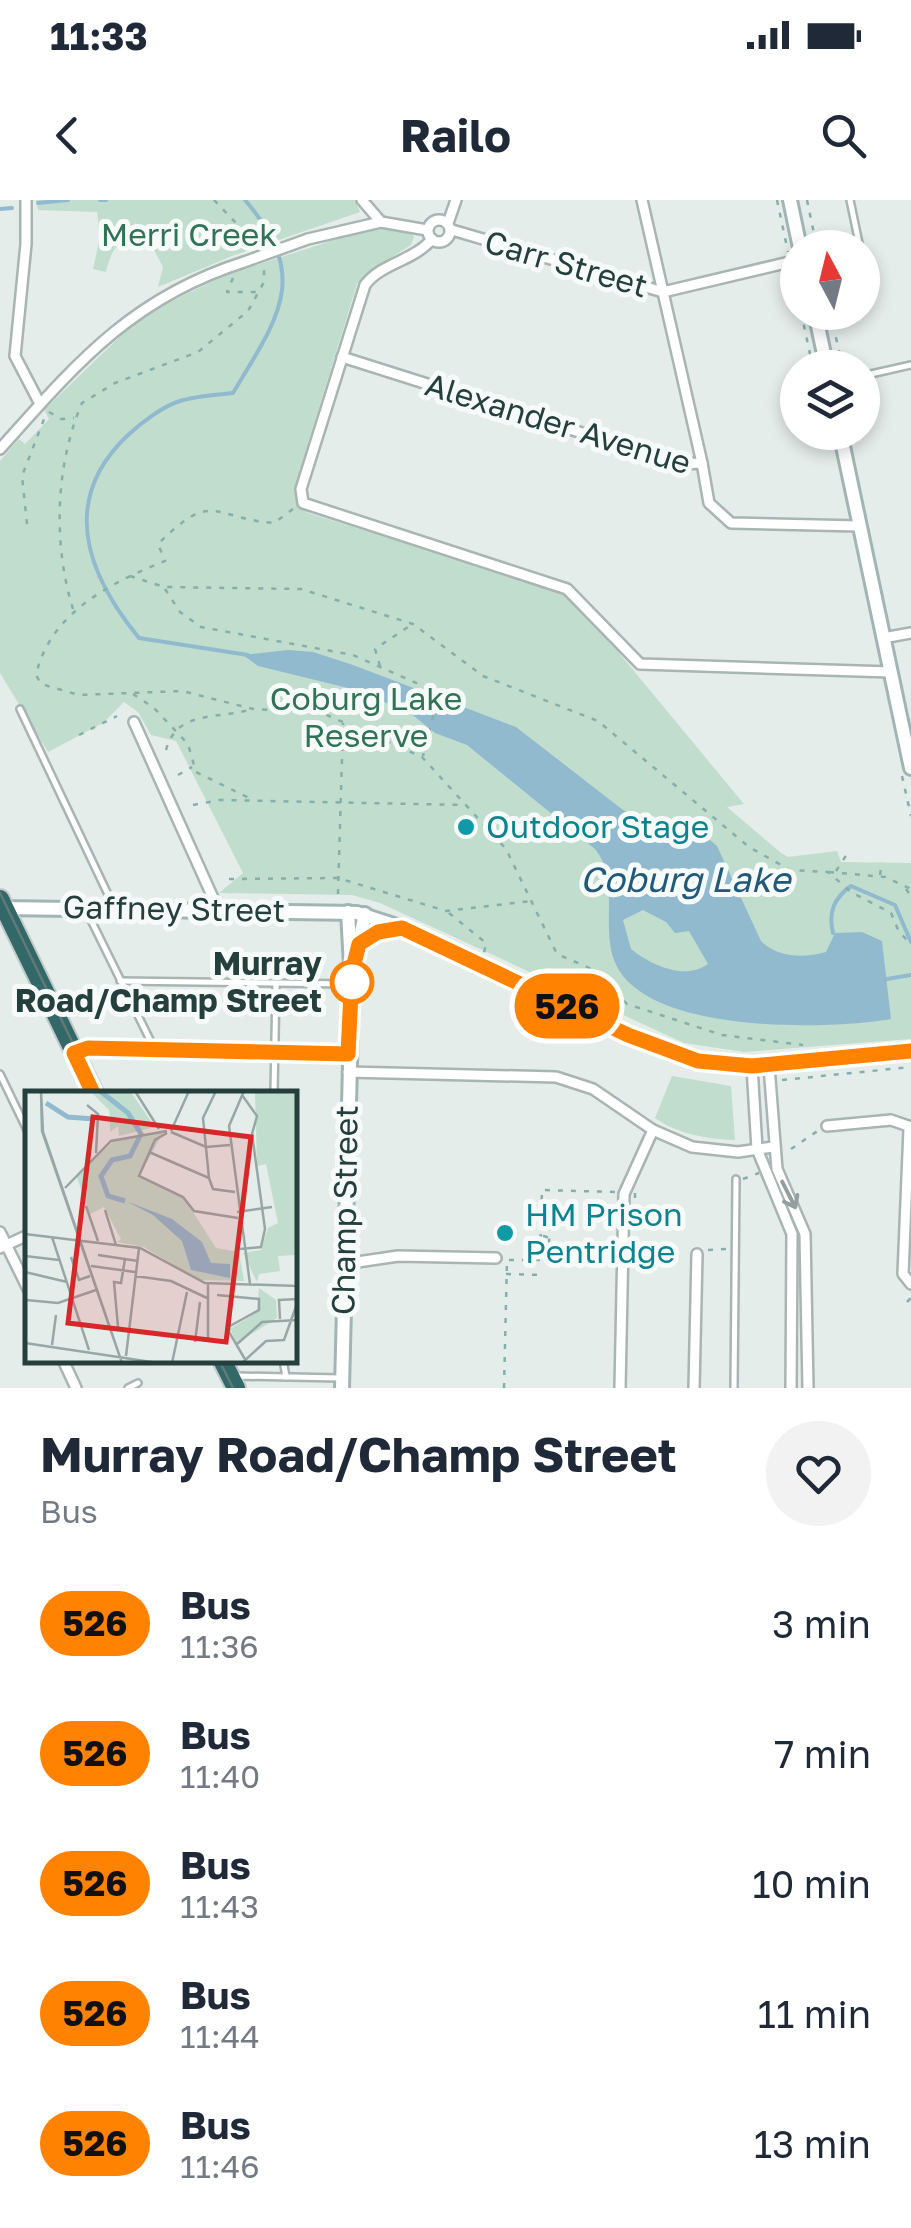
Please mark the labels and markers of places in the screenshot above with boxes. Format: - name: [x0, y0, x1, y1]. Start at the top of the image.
- place label: Outdoor Stage: [486, 807, 709, 845]
- marker: Outdoor Stage: [455, 816, 477, 838]
- place label: Murray Road/Champ Street: [15, 944, 322, 1019]
- marker: Murray Road/Champ Street: [331, 961, 373, 1003]
- place label: HM Prison Pentridge: [525, 1195, 683, 1270]
- marker: HM Prison Pentridge: [494, 1222, 516, 1244]

